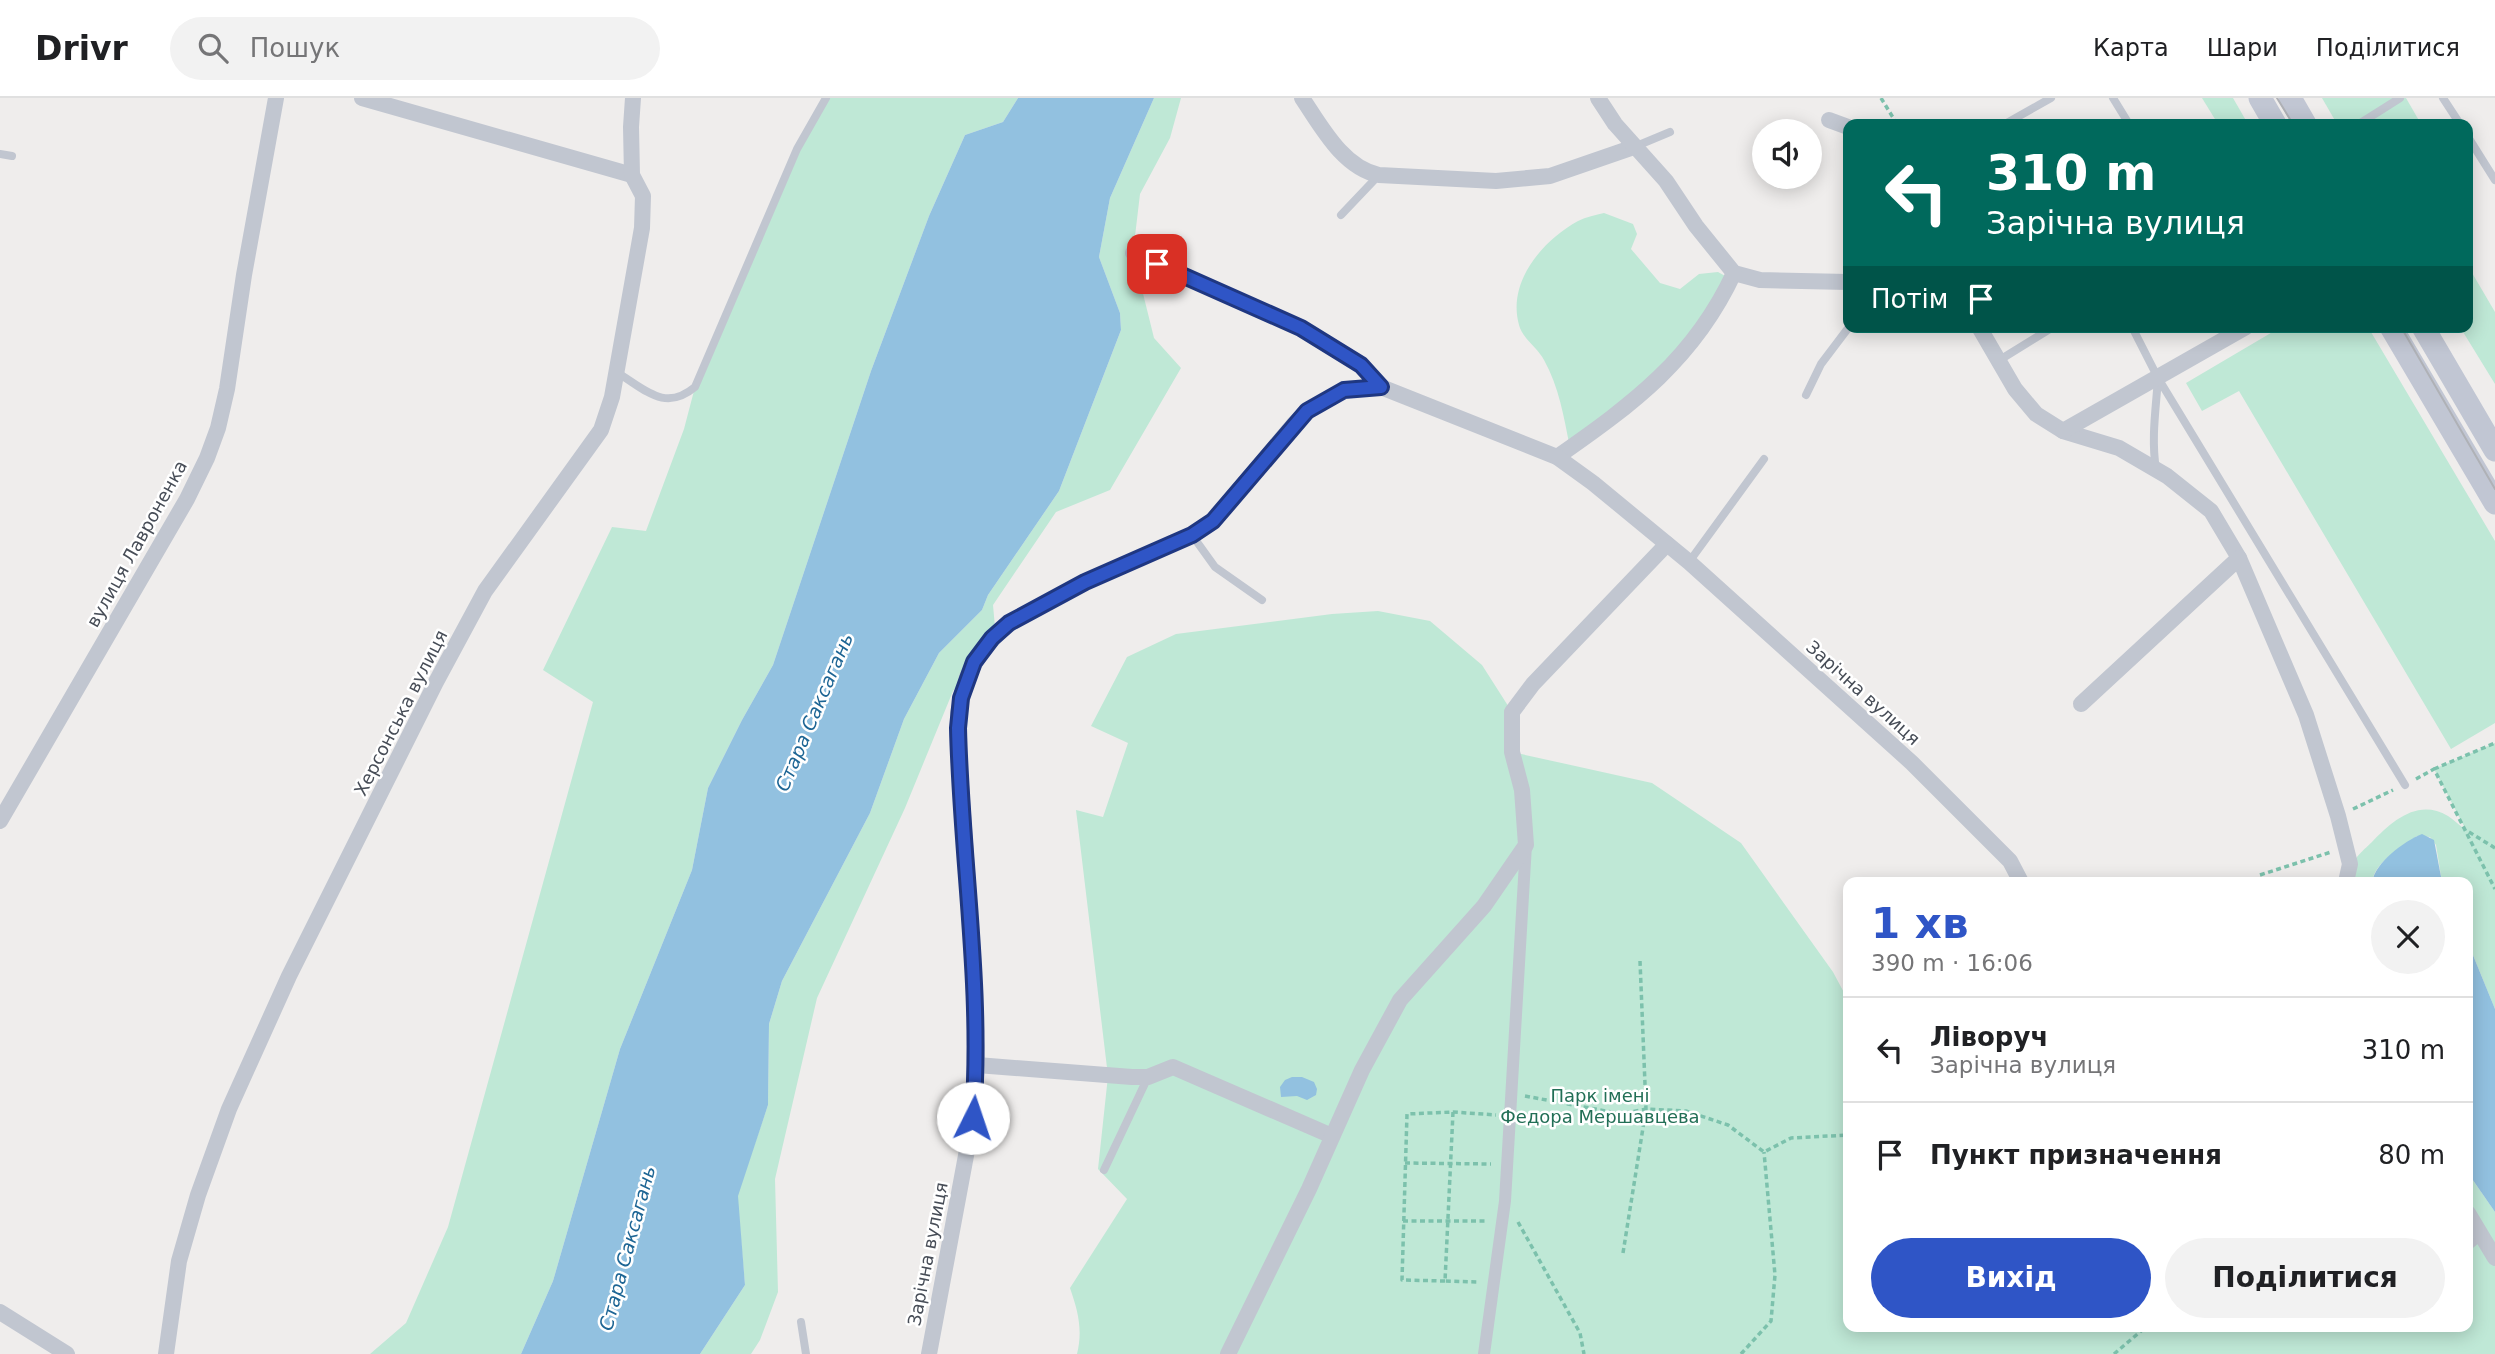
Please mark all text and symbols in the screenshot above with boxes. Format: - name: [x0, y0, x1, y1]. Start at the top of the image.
- search box: [170, 17, 660, 80]
- text: Drivr: [35, 29, 128, 68]
- icon: search: [194, 29, 232, 67]
- text: Пошук: [250, 33, 340, 63]
- text: Карта: [2093, 34, 2169, 62]
- text: Шари: [2207, 34, 2278, 62]
- text: Поділитися: [2316, 34, 2460, 62]
- map controls: [1752, 119, 1822, 189]
- button: sound: [1752, 119, 1822, 189]
- text: 310 m: [1986, 145, 2156, 202]
- icon: left: [1871, 147, 1962, 238]
- text: Зарічна вулиця: [1986, 204, 2245, 242]
- pin: [1127, 234, 1187, 294]
- icon: arrive: [1138, 245, 1176, 283]
- icon: arrive: [1962, 280, 2000, 318]
- text: Потім: [1871, 284, 1948, 314]
- street label: вулиця Лавроненка: [82, 457, 191, 631]
- street label: Херсонська вулиця: [350, 626, 451, 799]
- water label: Стара Саксагань: [771, 630, 857, 794]
- street label: Зарічна вулиця: [1802, 636, 1924, 749]
- text: 1 хв: [1871, 899, 1969, 948]
- button: close: [2371, 900, 2445, 974]
- text: 390 m · 16:06: [1871, 950, 2033, 976]
- text: Ліворуч: [1930, 1022, 2048, 1052]
- icon: left: [1871, 1031, 1909, 1069]
- text: 310 m: [2362, 1035, 2445, 1065]
- text: Зарічна вулиця: [1930, 1052, 2116, 1078]
- position arrow: [936, 1081, 1010, 1155]
- park label: Парк імені Федора Мершавцева: [1500, 1085, 1700, 1127]
- icon: arrive: [1871, 1136, 1909, 1174]
- text: Пункт призначення: [1930, 1140, 2222, 1170]
- text: 80 m: [2378, 1140, 2445, 1170]
- water label: Стара Саксагань: [594, 1163, 660, 1333]
- street label: Зарічна вулиця: [903, 1180, 952, 1327]
- button: Вихід: [1871, 1238, 2151, 1318]
- button: Поділитися: [2165, 1238, 2445, 1318]

